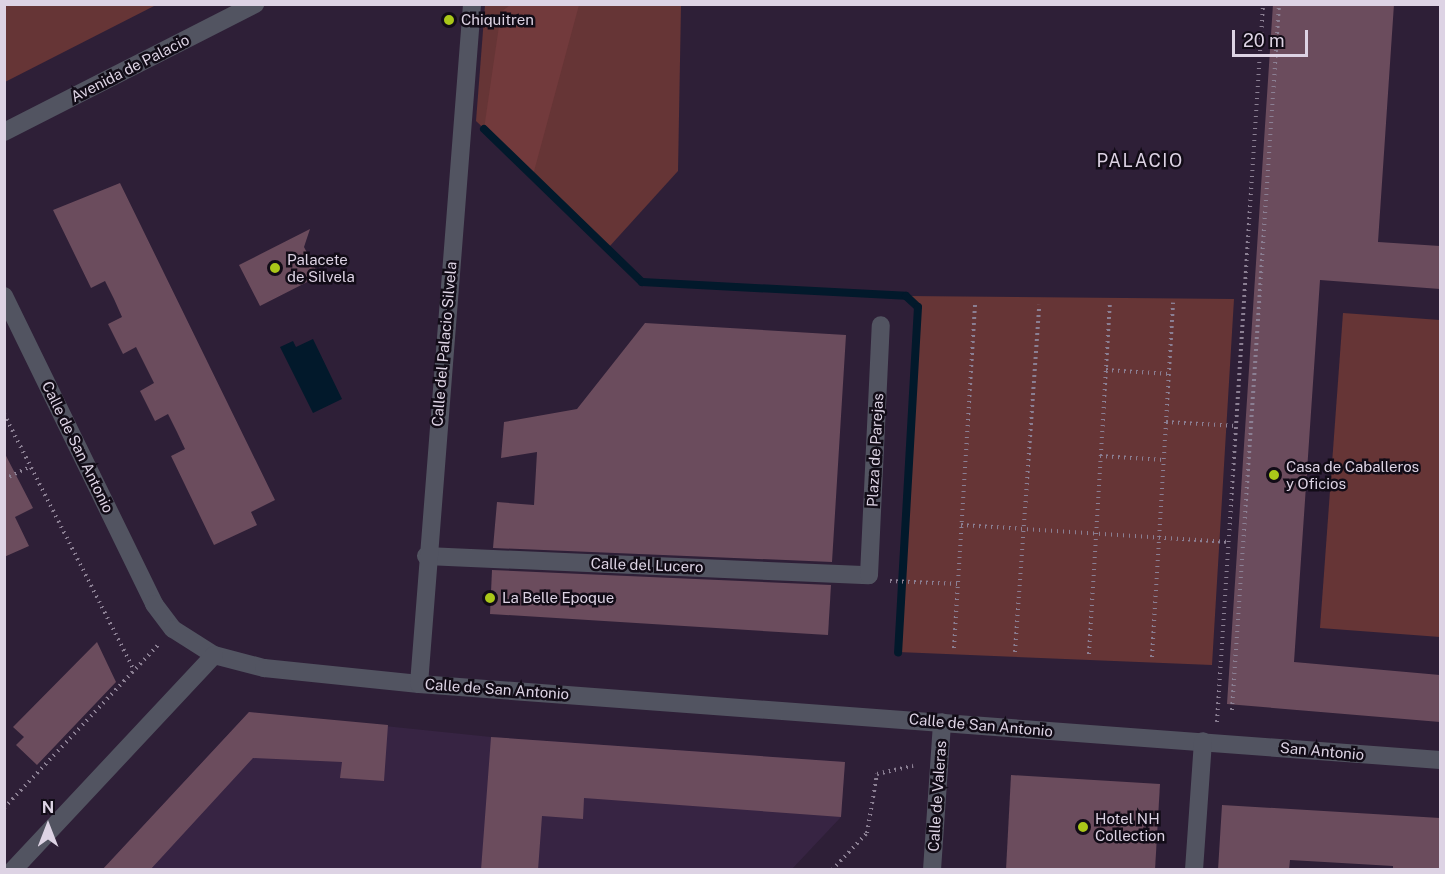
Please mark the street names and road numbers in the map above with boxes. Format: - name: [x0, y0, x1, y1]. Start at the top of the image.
- street label: Avenida de Palacio: [68, 30, 192, 106]
- street label: Calle del Palacio Silvela: [428, 261, 460, 427]
- street label: Calle de San Antonio: [38, 378, 118, 516]
- street label: Plaza de Parejas: [863, 392, 887, 508]
- street label: Calle del Lucero: [590, 554, 704, 576]
- street label: Calle de San Antonio: [424, 675, 570, 703]
- street label: Calle de San Antonio: [908, 710, 1054, 740]
- street label: San Antonio: [1279, 738, 1365, 764]
- street label: Calle de Valeras: [924, 739, 950, 853]

